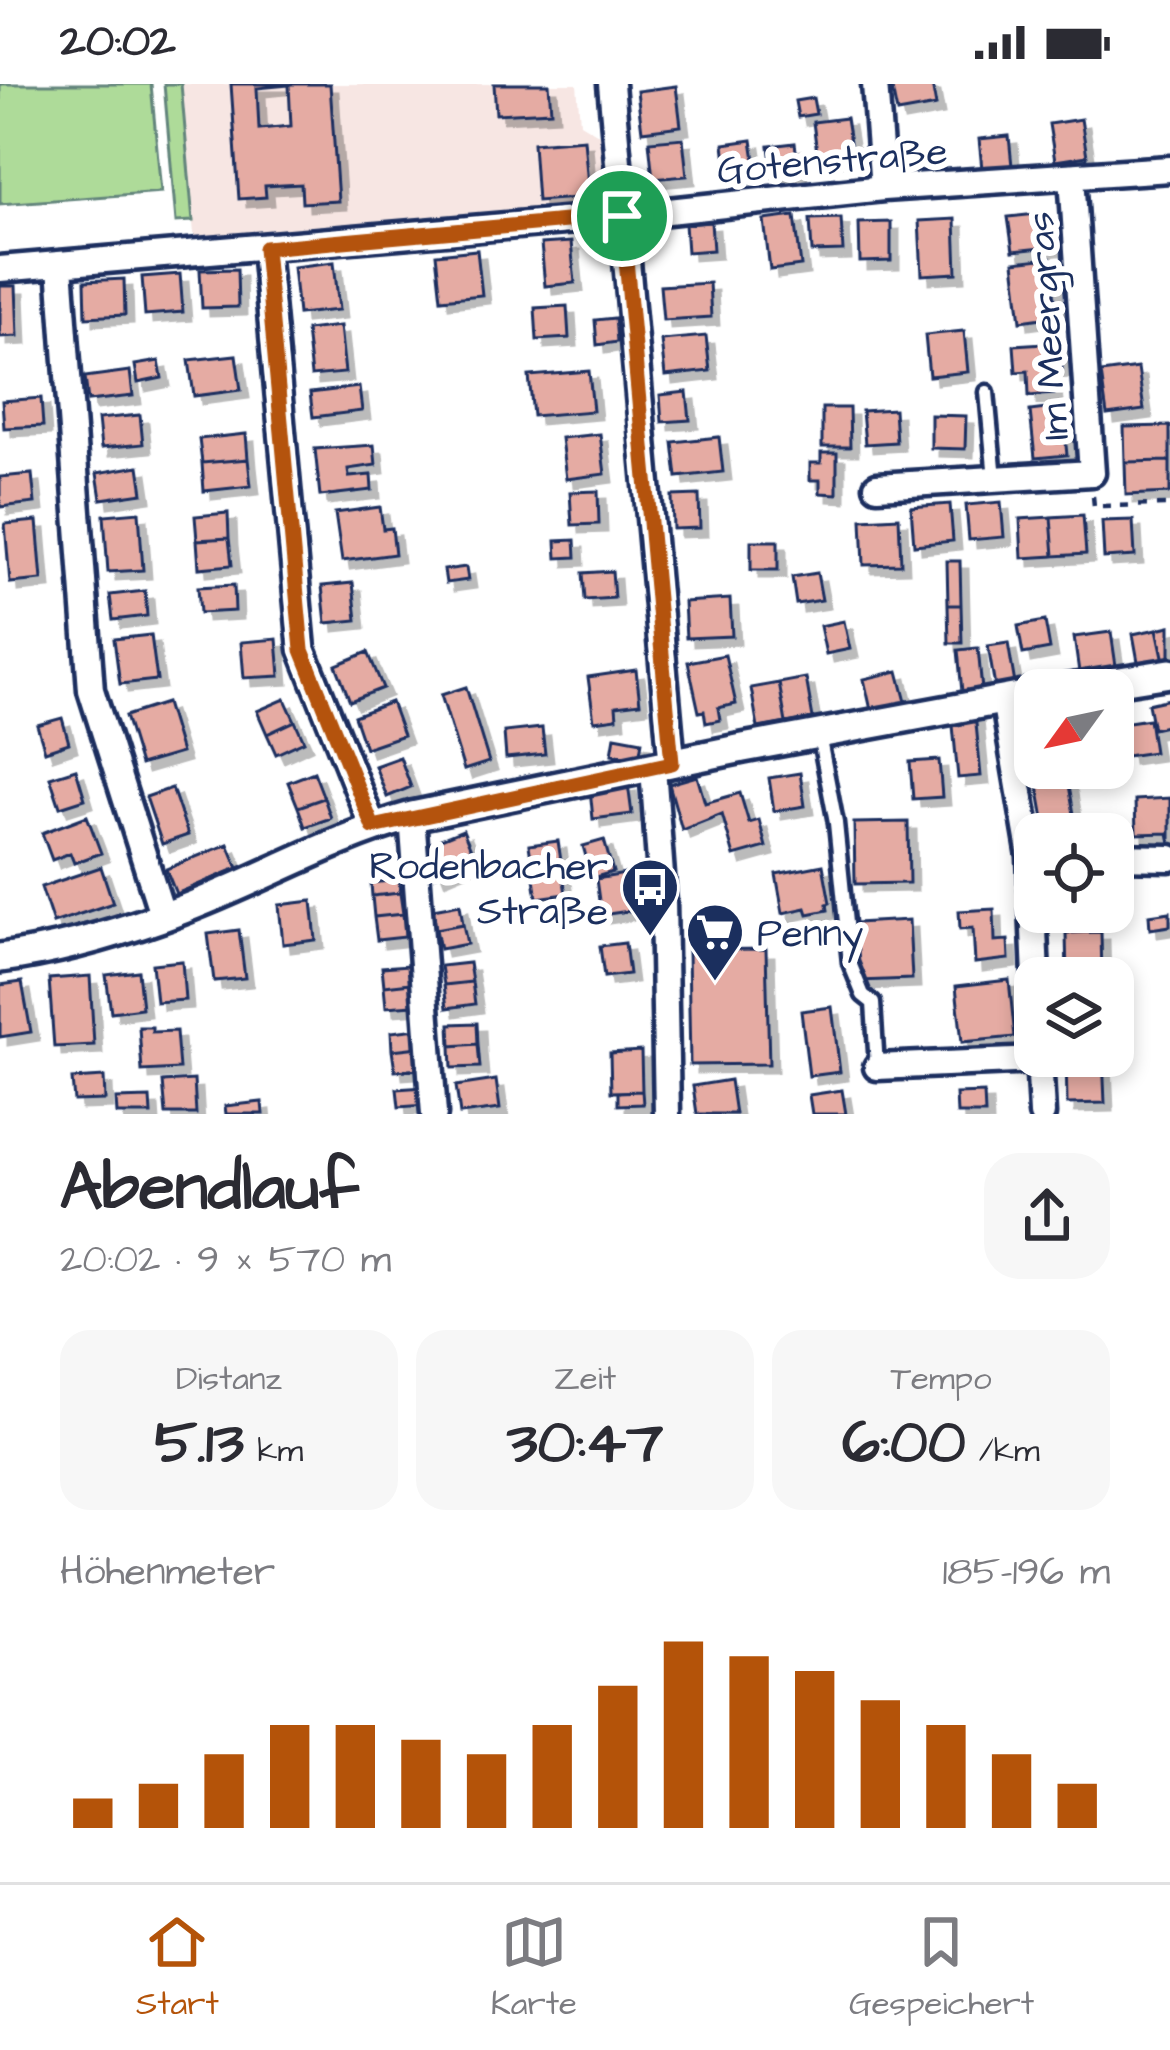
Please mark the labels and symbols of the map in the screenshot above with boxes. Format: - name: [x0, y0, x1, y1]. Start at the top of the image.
- street label: Gotenstraße: [715, 125, 950, 199]
- pin: [571, 165, 673, 267]
- street label: Im Meergras: [1014, 210, 1084, 442]
- north arrow: [1014, 669, 1134, 789]
- place label: Rodenbacher Straße: [369, 841, 608, 940]
- bus stop icon: Rodenbacher Straße: [619, 856, 681, 938]
- supermarket icon: Penny: [684, 901, 746, 983]
- place label: Penny: [757, 908, 863, 963]

